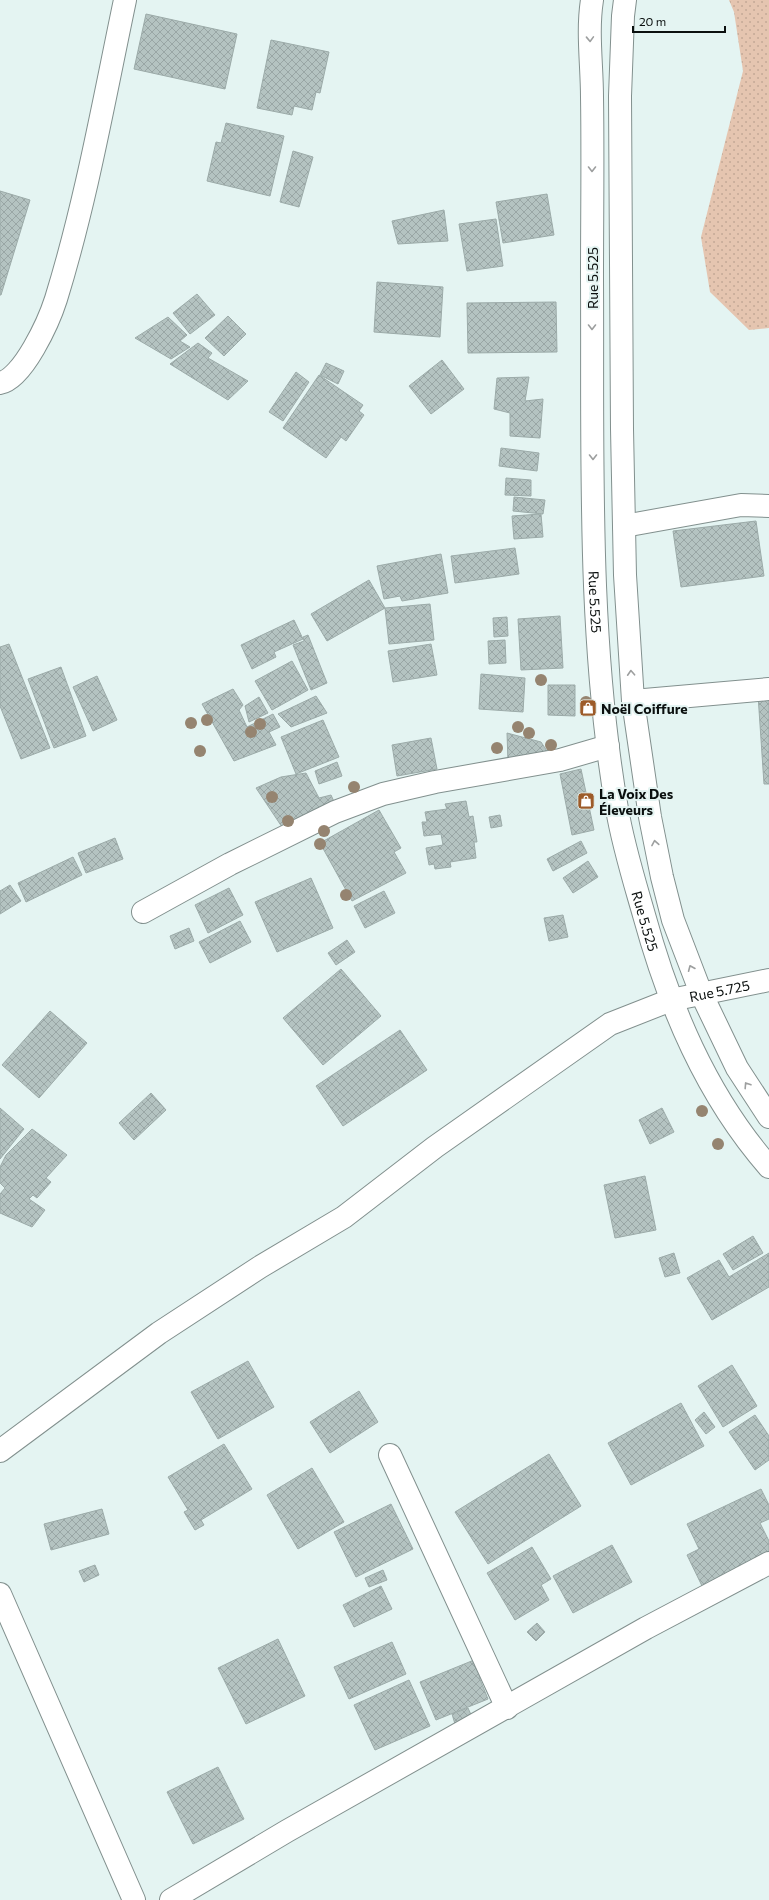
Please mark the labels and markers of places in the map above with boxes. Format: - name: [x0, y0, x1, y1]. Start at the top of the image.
- shop icon: Noël Coiffure: [578, 698, 598, 718]
- place label: Noël Coiffure: [601, 700, 688, 717]
- place label: La Voix Des Éleveurs: [599, 785, 674, 818]
- shop icon: La Voix Des Éleveurs: [576, 791, 596, 811]

